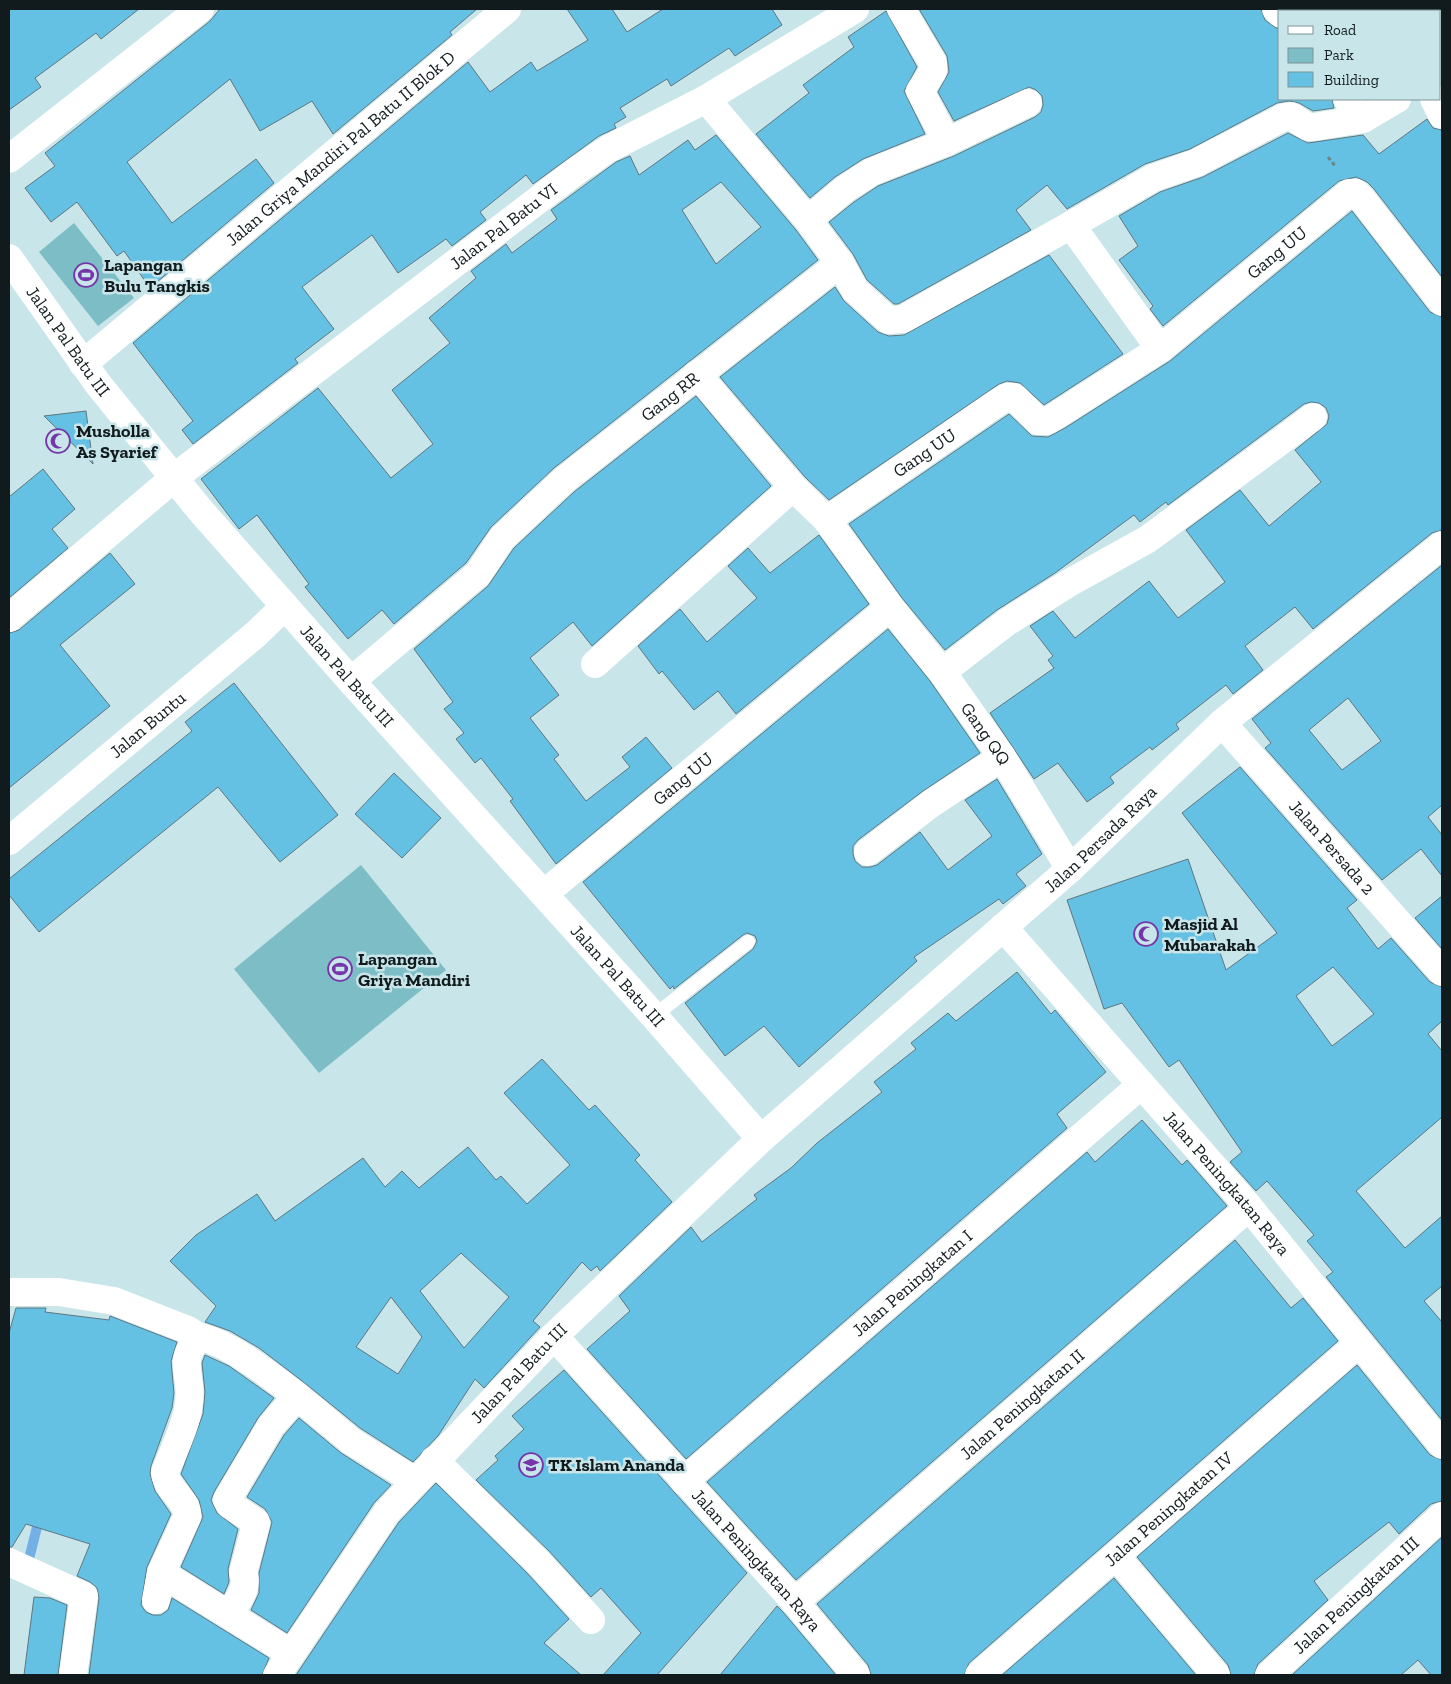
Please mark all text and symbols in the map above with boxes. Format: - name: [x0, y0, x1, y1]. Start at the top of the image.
- legend: [1278, 10, 1441, 100]
- text: Road: [1324, 21, 1357, 39]
- street label: Jalan Griya Mandiri Pal Batu II Blok D: [221, 46, 460, 251]
- text: Park: [1324, 46, 1354, 64]
- text: Building: [1324, 71, 1379, 89]
- street label: Jalan Pal Batu VI: [445, 178, 562, 274]
- street label: Gang UU: [1242, 221, 1311, 284]
- place label: Lapangan Bulu Tangkis: [104, 254, 210, 297]
- sports icon: Lapangan Bulu Tangkis: [73, 262, 99, 288]
- street label: Jalan Pal Batu III: [21, 282, 115, 401]
- street label: Gang RR: [637, 367, 703, 426]
- place label: Musholla As Syarief: [76, 420, 159, 463]
- street label: Gang UU: [889, 424, 960, 482]
- mosque icon: Musholla As Syarief: [45, 428, 71, 454]
- street label: Jalan Pal Batu III: [295, 620, 399, 732]
- street label: Jalan Buntu: [105, 687, 190, 763]
- street label: Gang QQ: [956, 698, 1015, 769]
- street label: Gang UU: [648, 747, 717, 810]
- street label: Jalan Persada Raya: [1040, 780, 1162, 898]
- street label: Jalan Persada 2: [1284, 796, 1380, 899]
- place label: Masjid Al Mubarakah: [1164, 913, 1257, 956]
- street label: Jalan Pal Batu III: [566, 920, 670, 1032]
- mosque icon: Masjid Al Mubarakah: [1133, 921, 1159, 947]
- place label: Lapangan Griya Mandiri: [358, 948, 471, 991]
- sports icon: Lapangan Griya Mandiri: [327, 956, 353, 982]
- street label: Jalan Peningkatan Raya: [1159, 1106, 1295, 1260]
- street label: Jalan Peningkatan I: [848, 1225, 977, 1341]
- street label: Jalan Pal Batu III: [466, 1318, 572, 1428]
- street label: Jalan Peningkatan II: [955, 1344, 1089, 1465]
- street label: Jalan Peningkatan IV: [1100, 1447, 1238, 1571]
- school or university icon: TK Islam Ananda: [518, 1452, 544, 1478]
- place label: TK Islam Ananda: [548, 1454, 685, 1476]
- street label: Jalan Peningkatan Raya: [687, 1484, 826, 1636]
- street label: Jalan Peningkatan III: [1288, 1532, 1424, 1659]

